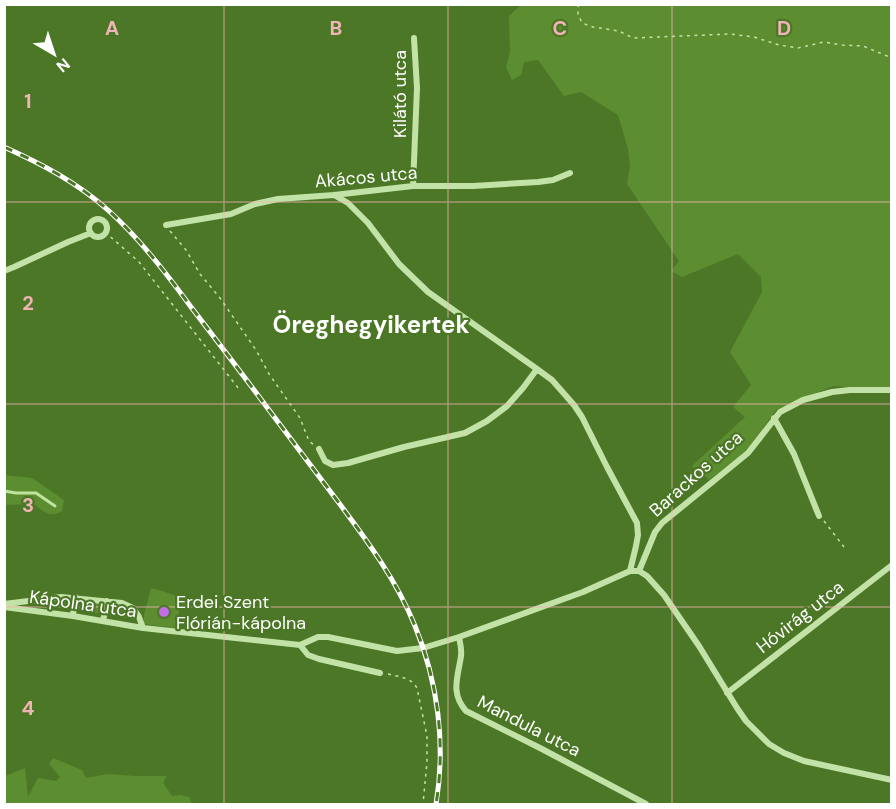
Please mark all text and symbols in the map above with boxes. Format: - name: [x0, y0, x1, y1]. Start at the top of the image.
- text: A: [105, 15, 119, 41]
- text: B: [330, 15, 342, 41]
- text: C: [553, 15, 567, 41]
- text: D: [777, 15, 791, 41]
- north arrow: [24, 24, 84, 84]
- street label: Kilátó utca: [388, 50, 412, 138]
- text: N: [52, 53, 74, 77]
- text: 1: [24, 88, 32, 114]
- street label: Akácos utca: [314, 161, 418, 193]
- text: 2: [22, 290, 34, 316]
- district label: Öreghegyikertek: [273, 309, 470, 340]
- street label: Barackos utca: [644, 426, 748, 522]
- text: 3: [22, 492, 34, 518]
- street label: Hóvirág utca: [751, 575, 849, 659]
- street label: Kápolna utca: [28, 585, 138, 623]
- place label: Erdei Szent Flórián-kápolna: [176, 590, 306, 635]
- marker: Erdei Szent Flórián-kápolna: [157, 605, 171, 619]
- street label: Mandula utca: [473, 690, 585, 762]
- text: 4: [22, 695, 35, 721]

